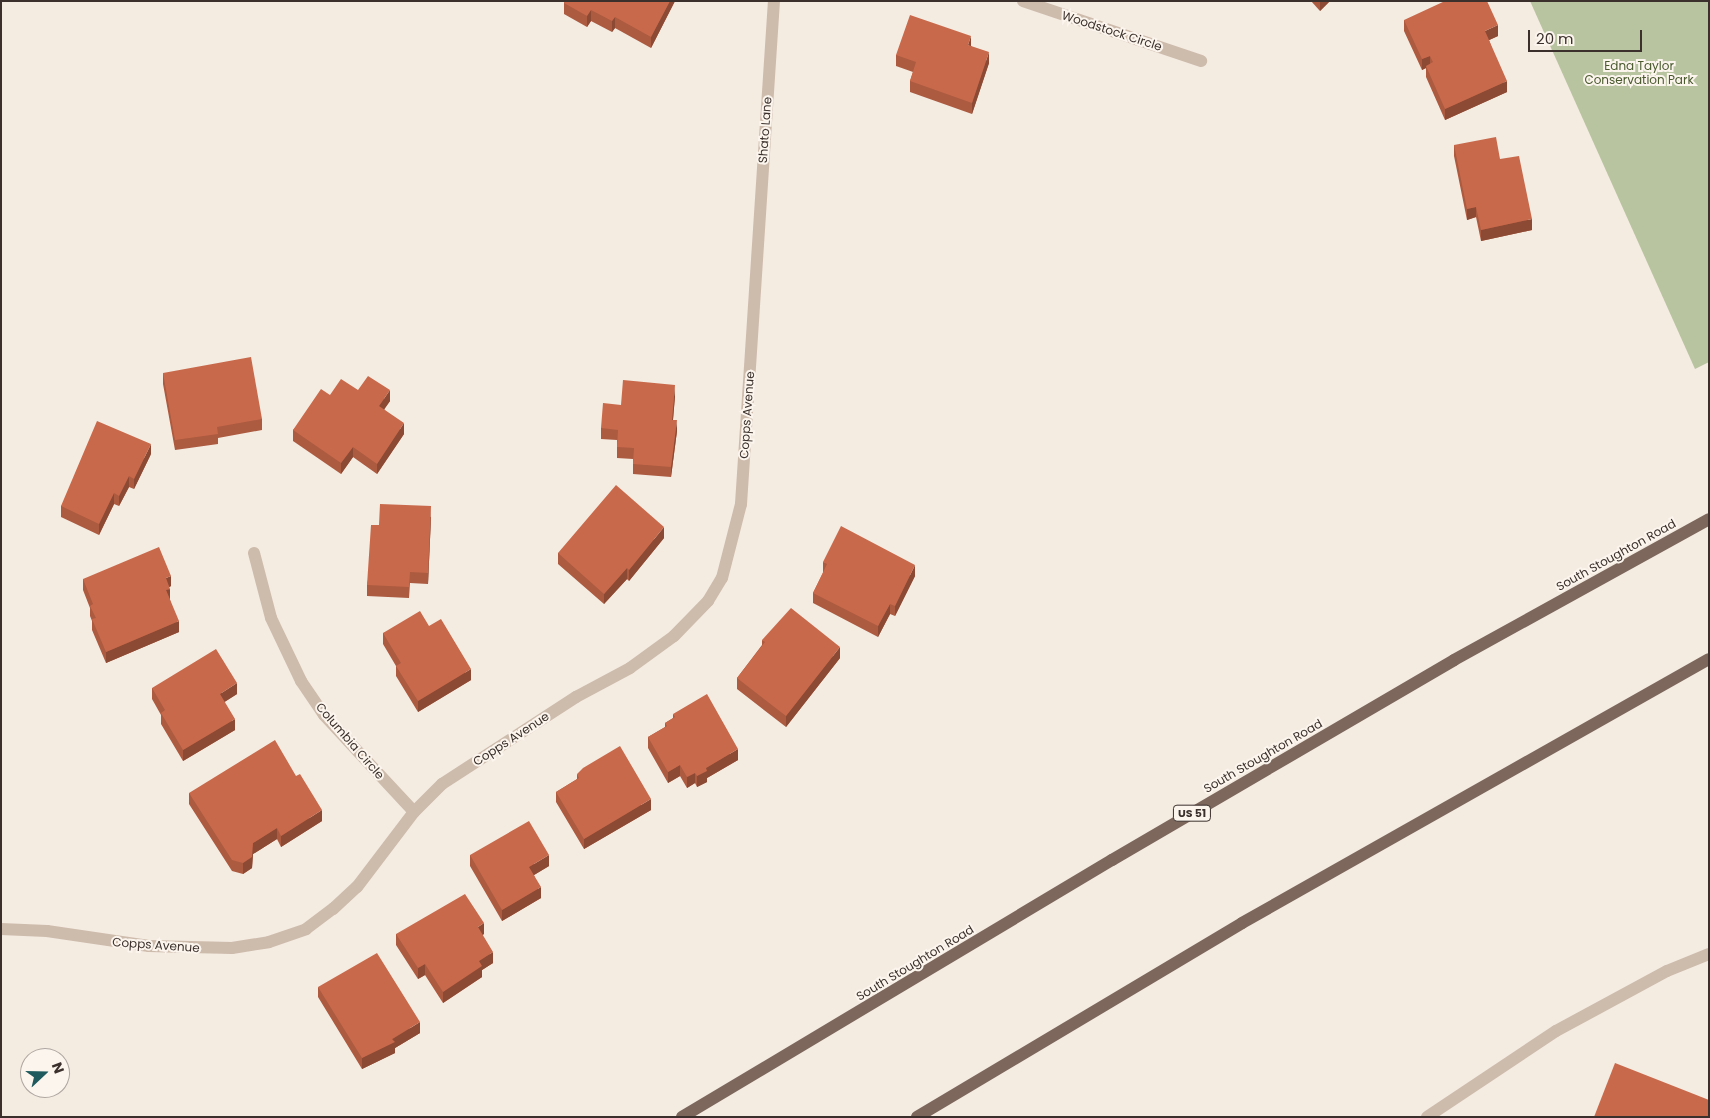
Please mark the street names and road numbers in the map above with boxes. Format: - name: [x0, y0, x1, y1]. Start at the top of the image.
- street label: Woodstock Circle: [1060, 8, 1164, 54]
- street label: Shato Lane: [755, 96, 775, 164]
- street label: Copps Avenue: [737, 371, 757, 459]
- street label: South Stoughton Road: [1554, 516, 1678, 594]
- street label: Columbia Circle: [313, 700, 387, 782]
- street label: Copps Avenue: [470, 709, 552, 769]
- street label: South Stoughton Road: [1201, 716, 1325, 796]
- road number: US 51: [1172, 804, 1212, 821]
- street label: South Stoughton Road: [854, 922, 976, 1004]
- street label: Copps Avenue: [112, 935, 200, 955]

